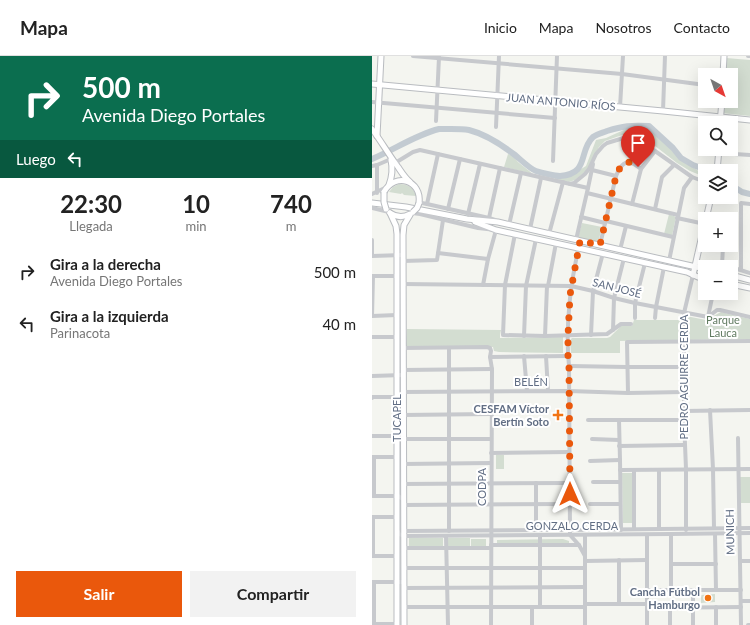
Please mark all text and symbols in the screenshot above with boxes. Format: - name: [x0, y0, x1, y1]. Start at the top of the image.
- text: Mapa: [20, 16, 68, 39]
- text: Inicio: [484, 19, 517, 36]
- text: Mapa: [539, 19, 573, 36]
- text: Nosotros: [595, 19, 652, 36]
- text: Contacto: [674, 19, 730, 36]
- north arrow: [698, 68, 738, 108]
- map controls: [698, 68, 738, 300]
- text: 500 m: [82, 70, 161, 104]
- icon: right: [16, 72, 68, 124]
- street label: JUAN ANTONIO RÍOS: [506, 90, 616, 113]
- text: Avenida Diego Portales: [82, 104, 265, 126]
- button: search: [698, 116, 738, 156]
- pin: [621, 126, 655, 167]
- icon: arrive: [627, 132, 649, 154]
- icon: left: [64, 148, 86, 170]
- text: Luego: [16, 150, 56, 168]
- button: layers: [698, 164, 738, 204]
- text: 22:30: [60, 189, 122, 218]
- text: 10: [182, 189, 210, 218]
- text: 740: [270, 189, 312, 218]
- button: +: [698, 212, 738, 252]
- text: Llegada: [69, 218, 113, 234]
- text: min: [186, 218, 207, 234]
- text: m: [286, 218, 296, 234]
- text: Gira a la derecha: [50, 255, 161, 273]
- button: −: [698, 260, 738, 300]
- icon: right: [16, 261, 38, 283]
- text: 500 m: [314, 263, 356, 281]
- text: Avenida Diego Portales: [50, 273, 182, 289]
- street label: SAN JOSÉ: [591, 275, 643, 300]
- text: Gira a la izquierda: [50, 307, 169, 325]
- icon: left: [16, 313, 38, 335]
- park label: Parque Lauca: [706, 313, 740, 339]
- street label: PEDRO AGUIRRE CERDA: [677, 314, 690, 439]
- text: 40 m: [322, 315, 356, 333]
- text: Parinacota: [50, 325, 110, 341]
- street label: BELÉN: [514, 375, 548, 388]
- street label: TUCAPEL: [390, 394, 403, 442]
- place label: CESFAM Víctor Bertín Soto: [474, 402, 550, 428]
- marker: CESFAM Víctor Bertín Soto: [552, 409, 564, 421]
- street label: CODPA: [475, 468, 488, 506]
- position arrow: [549, 473, 591, 515]
- street label: MUNICH: [723, 509, 736, 555]
- street label: GONZALO CERDA: [526, 519, 619, 532]
- button: Salir: [16, 571, 182, 617]
- button: Compartir: [190, 571, 356, 617]
- place label: Cancha Fútbol Hamburgo: [630, 585, 700, 611]
- marker: Cancha Fútbol Hamburgo: [703, 593, 713, 603]

